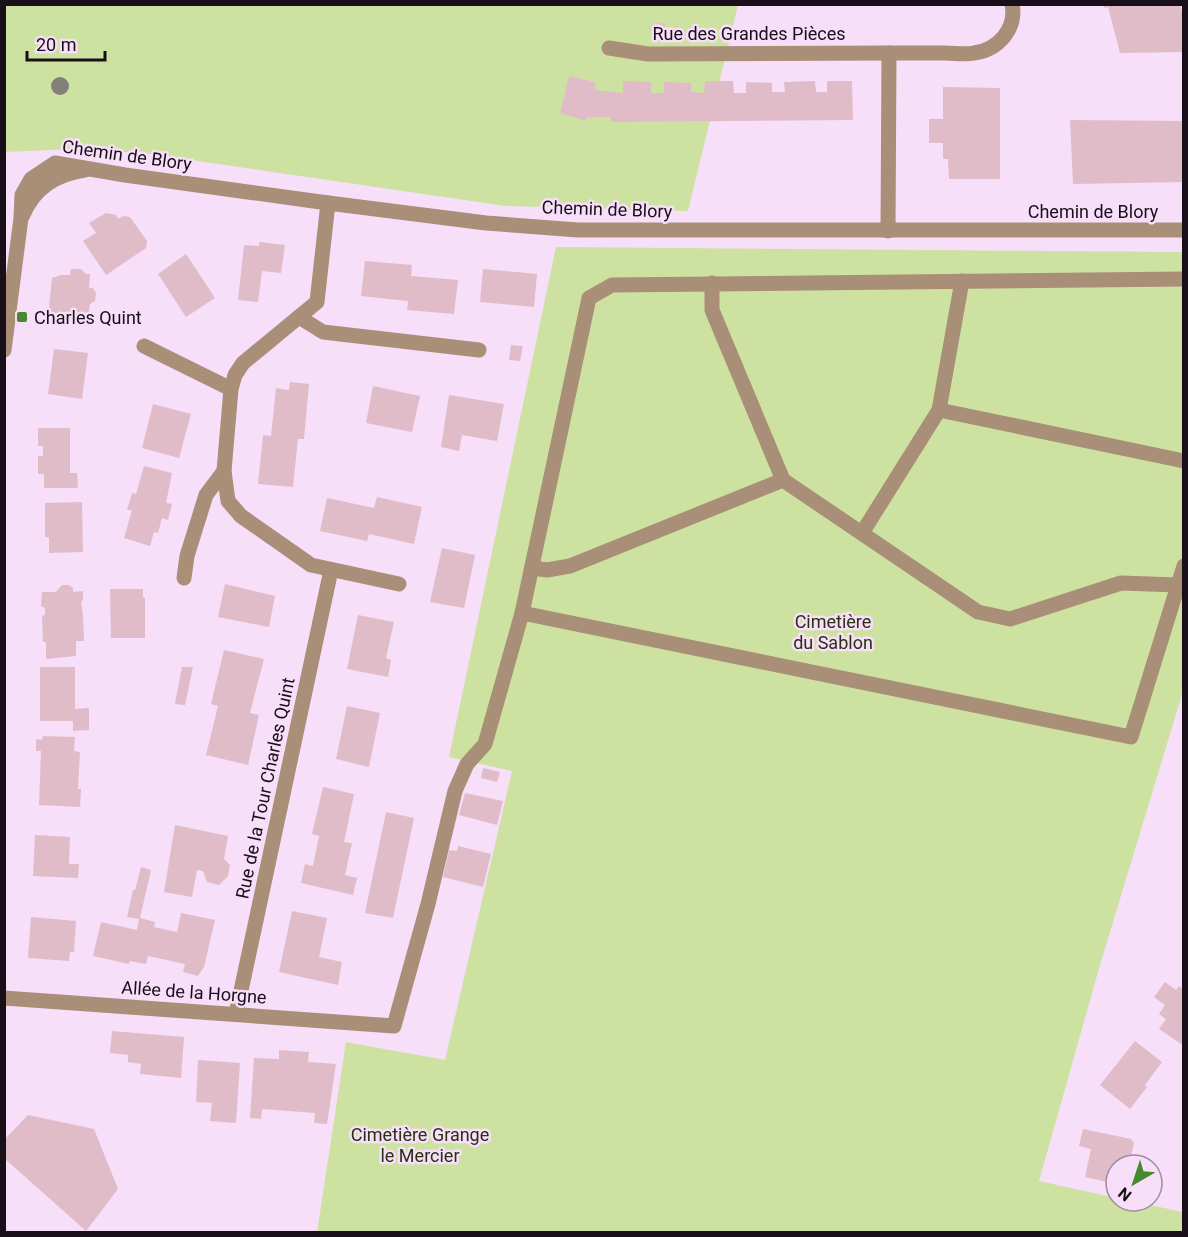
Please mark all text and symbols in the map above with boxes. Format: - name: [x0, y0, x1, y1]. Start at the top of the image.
- street label: Rue des Grandes Pièces: [652, 23, 846, 44]
- scale bar: [27, 24, 105, 62]
- text: 20 m: [36, 34, 76, 55]
- street label: Chemin de Blory: [61, 136, 194, 175]
- street label: Chemin de Blory: [541, 196, 673, 222]
- street label: Chemin de Blory: [1028, 201, 1159, 222]
- place label: Charles Quint: [34, 307, 142, 328]
- marker: Charles Quint: [15, 310, 29, 324]
- park label: Cimetière du Sablon: [793, 611, 873, 653]
- street label: Rue de la Tour Charles Quint: [231, 675, 299, 901]
- street label: Allée de la Horgne: [121, 976, 267, 1008]
- park label: Cimetière Grange le Mercier: [351, 1124, 489, 1166]
- north arrow: [1104, 1153, 1164, 1213]
- text: N: [1115, 1183, 1135, 1205]

